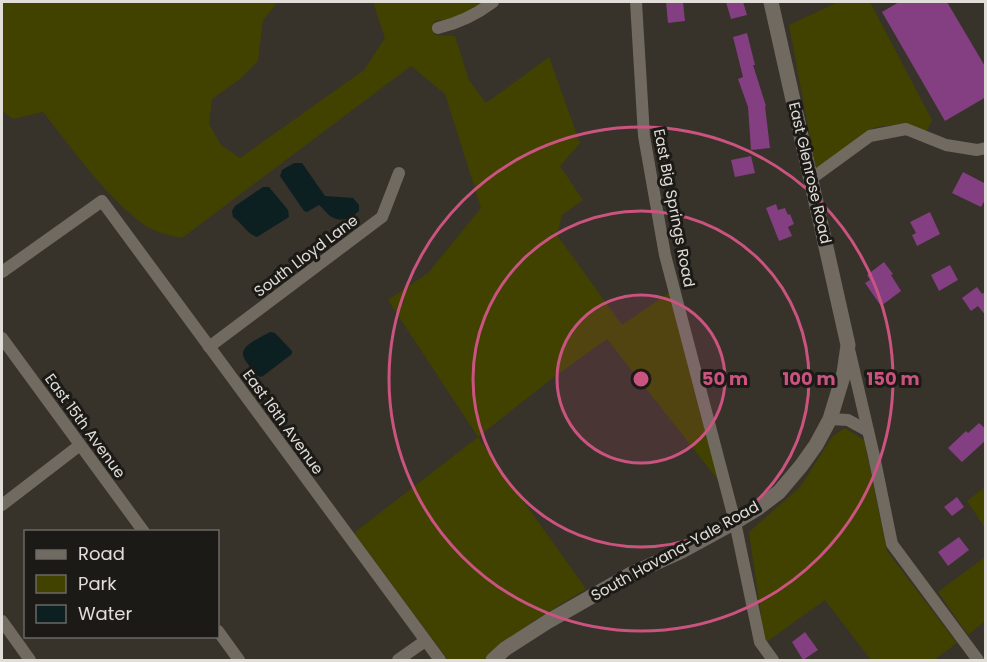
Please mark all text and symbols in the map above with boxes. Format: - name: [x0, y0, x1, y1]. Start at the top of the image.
- street label: East Glenrose Road: [784, 100, 837, 246]
- street label: East Big Springs Road: [649, 127, 700, 289]
- street label: South Lloyd Lane: [249, 210, 362, 302]
- street label: East 16th Avenue: [238, 365, 329, 478]
- text: 50 m: [702, 366, 748, 391]
- text: 100 m: [782, 366, 836, 391]
- text: 150 m: [866, 366, 920, 391]
- street label: East 15th Avenue: [40, 369, 131, 482]
- centre of rings: [631, 369, 651, 389]
- street label: South Havana-Yale Road: [587, 496, 763, 606]
- legend: [24, 530, 219, 638]
- text: Road: [78, 541, 125, 566]
- text: Park: [78, 571, 117, 596]
- text: Water: [78, 601, 132, 626]

